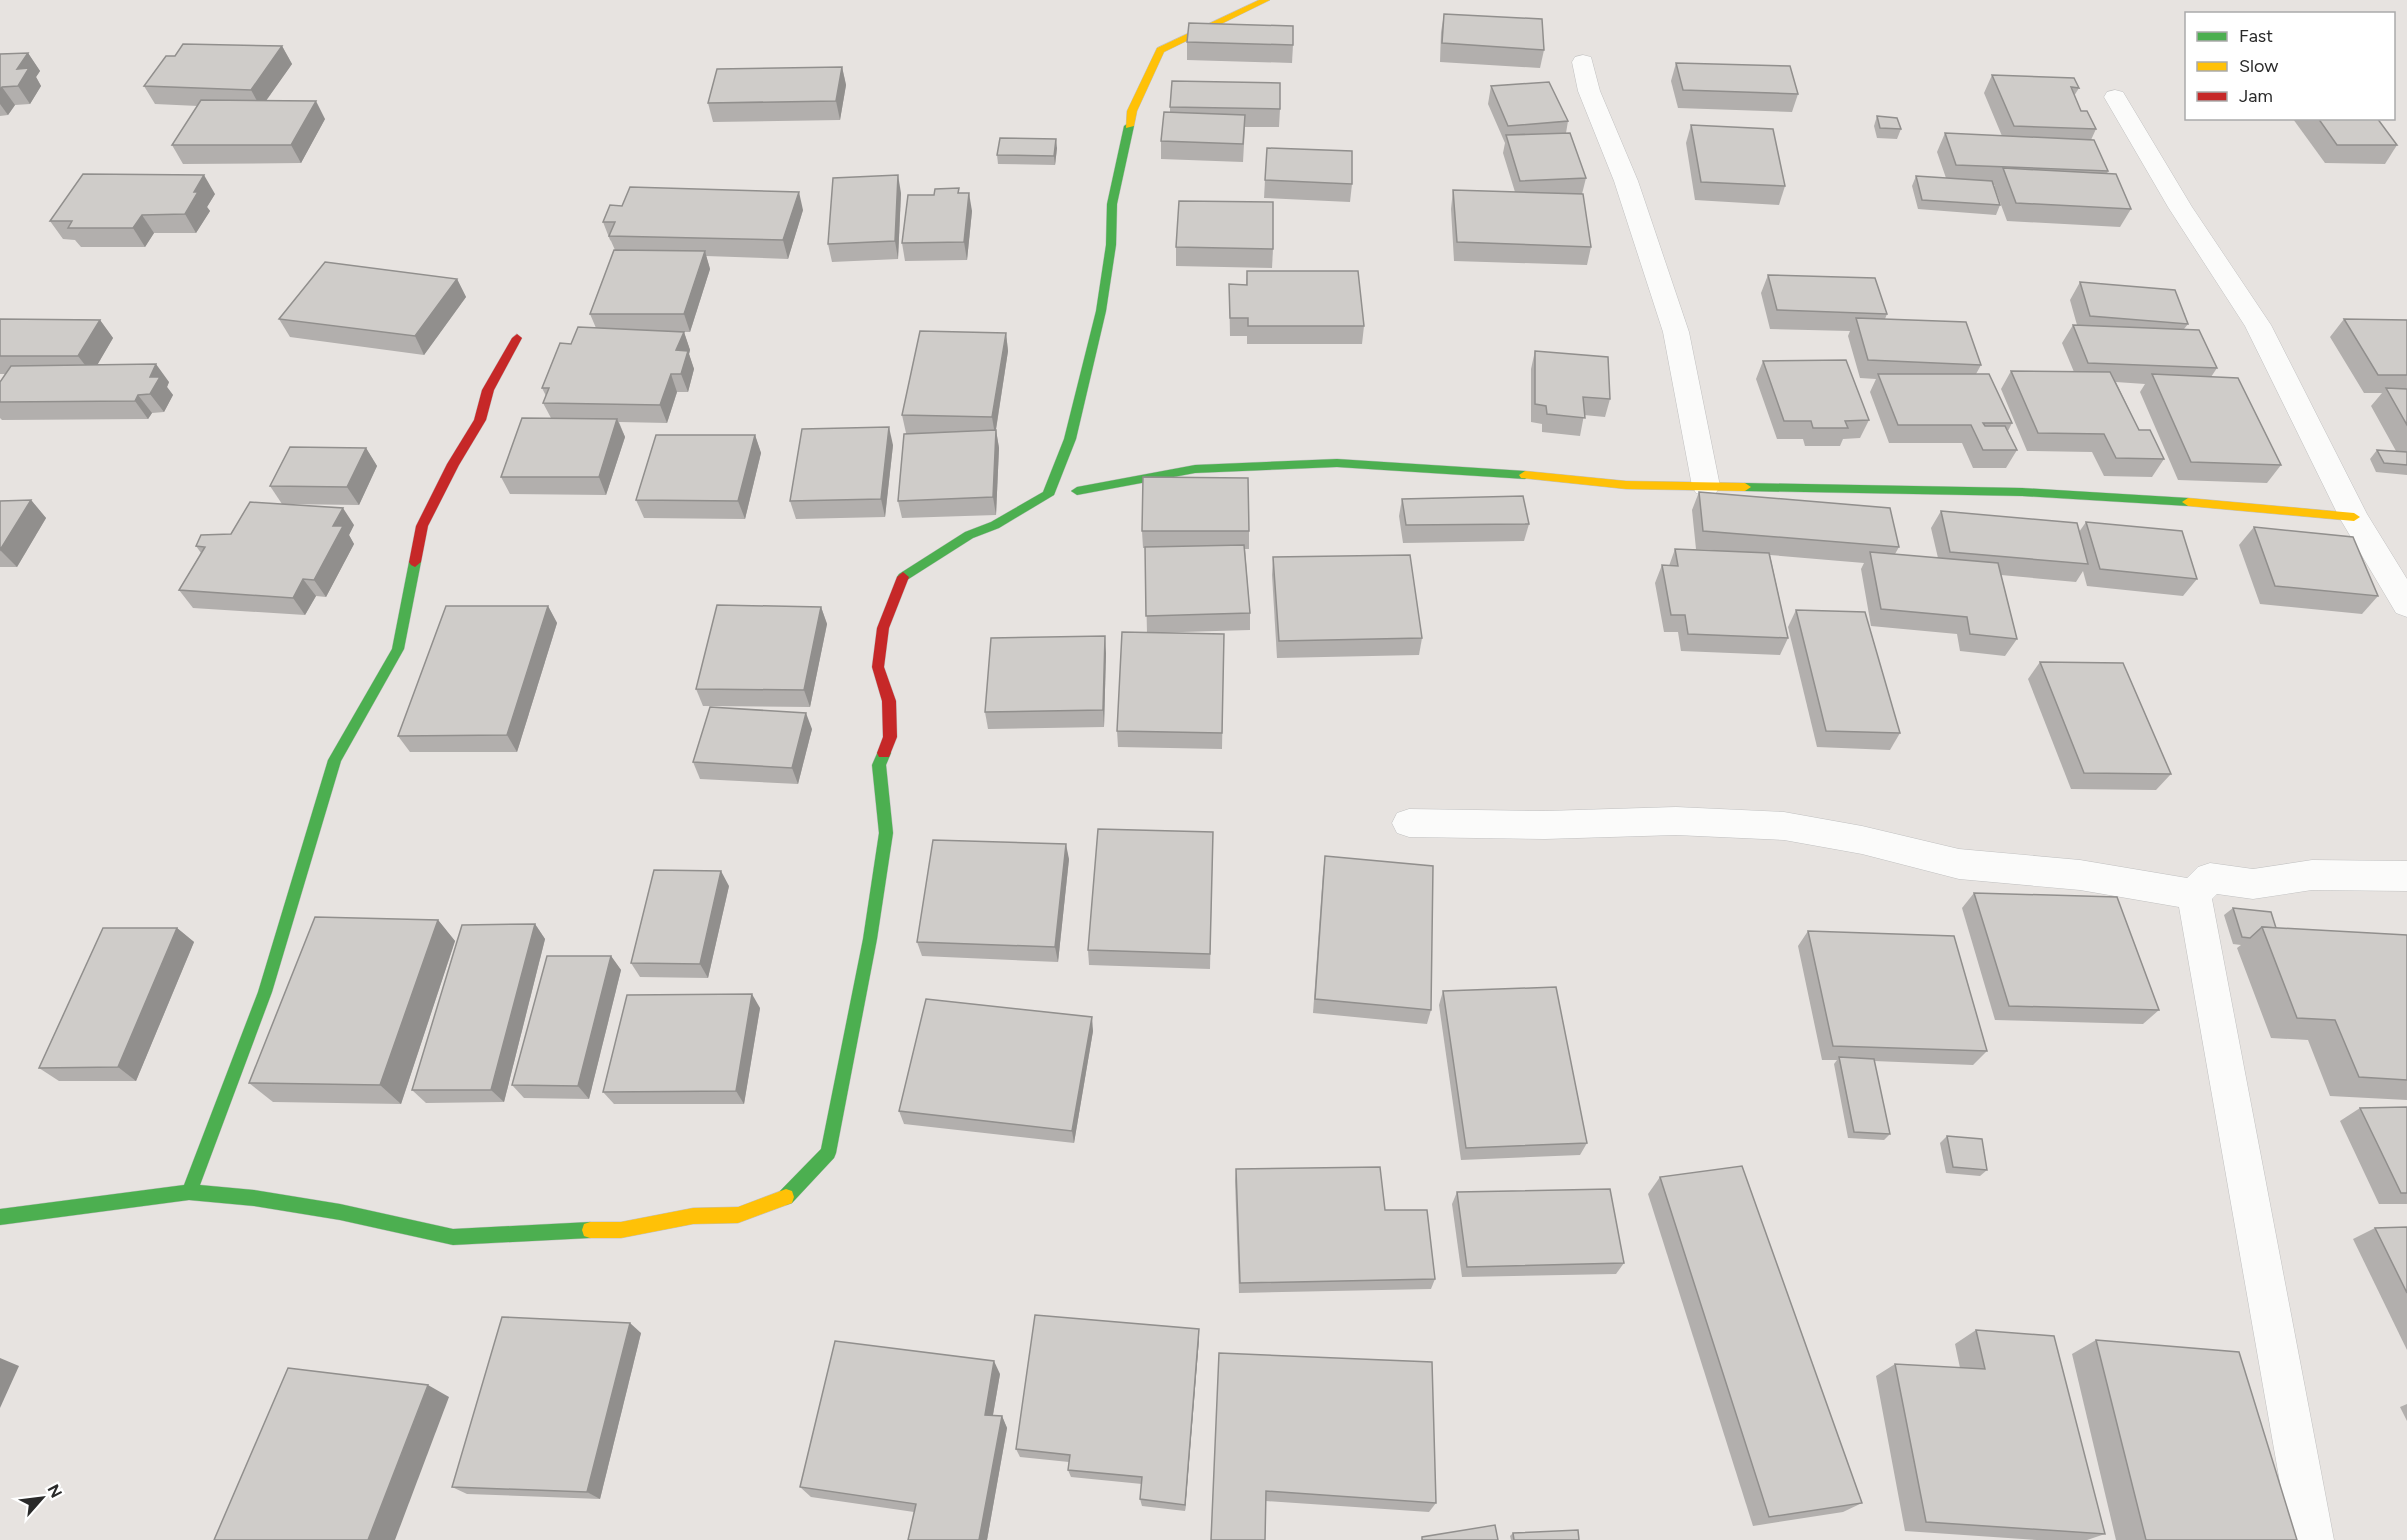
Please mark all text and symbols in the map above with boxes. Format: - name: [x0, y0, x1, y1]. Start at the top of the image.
- legend: [2185, 12, 2395, 120]
- text: Fast: [2239, 25, 2273, 47]
- text: Slow: [2239, 55, 2278, 77]
- text: Jam: [2239, 85, 2273, 107]
- north arrow: [12, 1468, 72, 1528]
- text: N: [44, 1481, 66, 1501]

